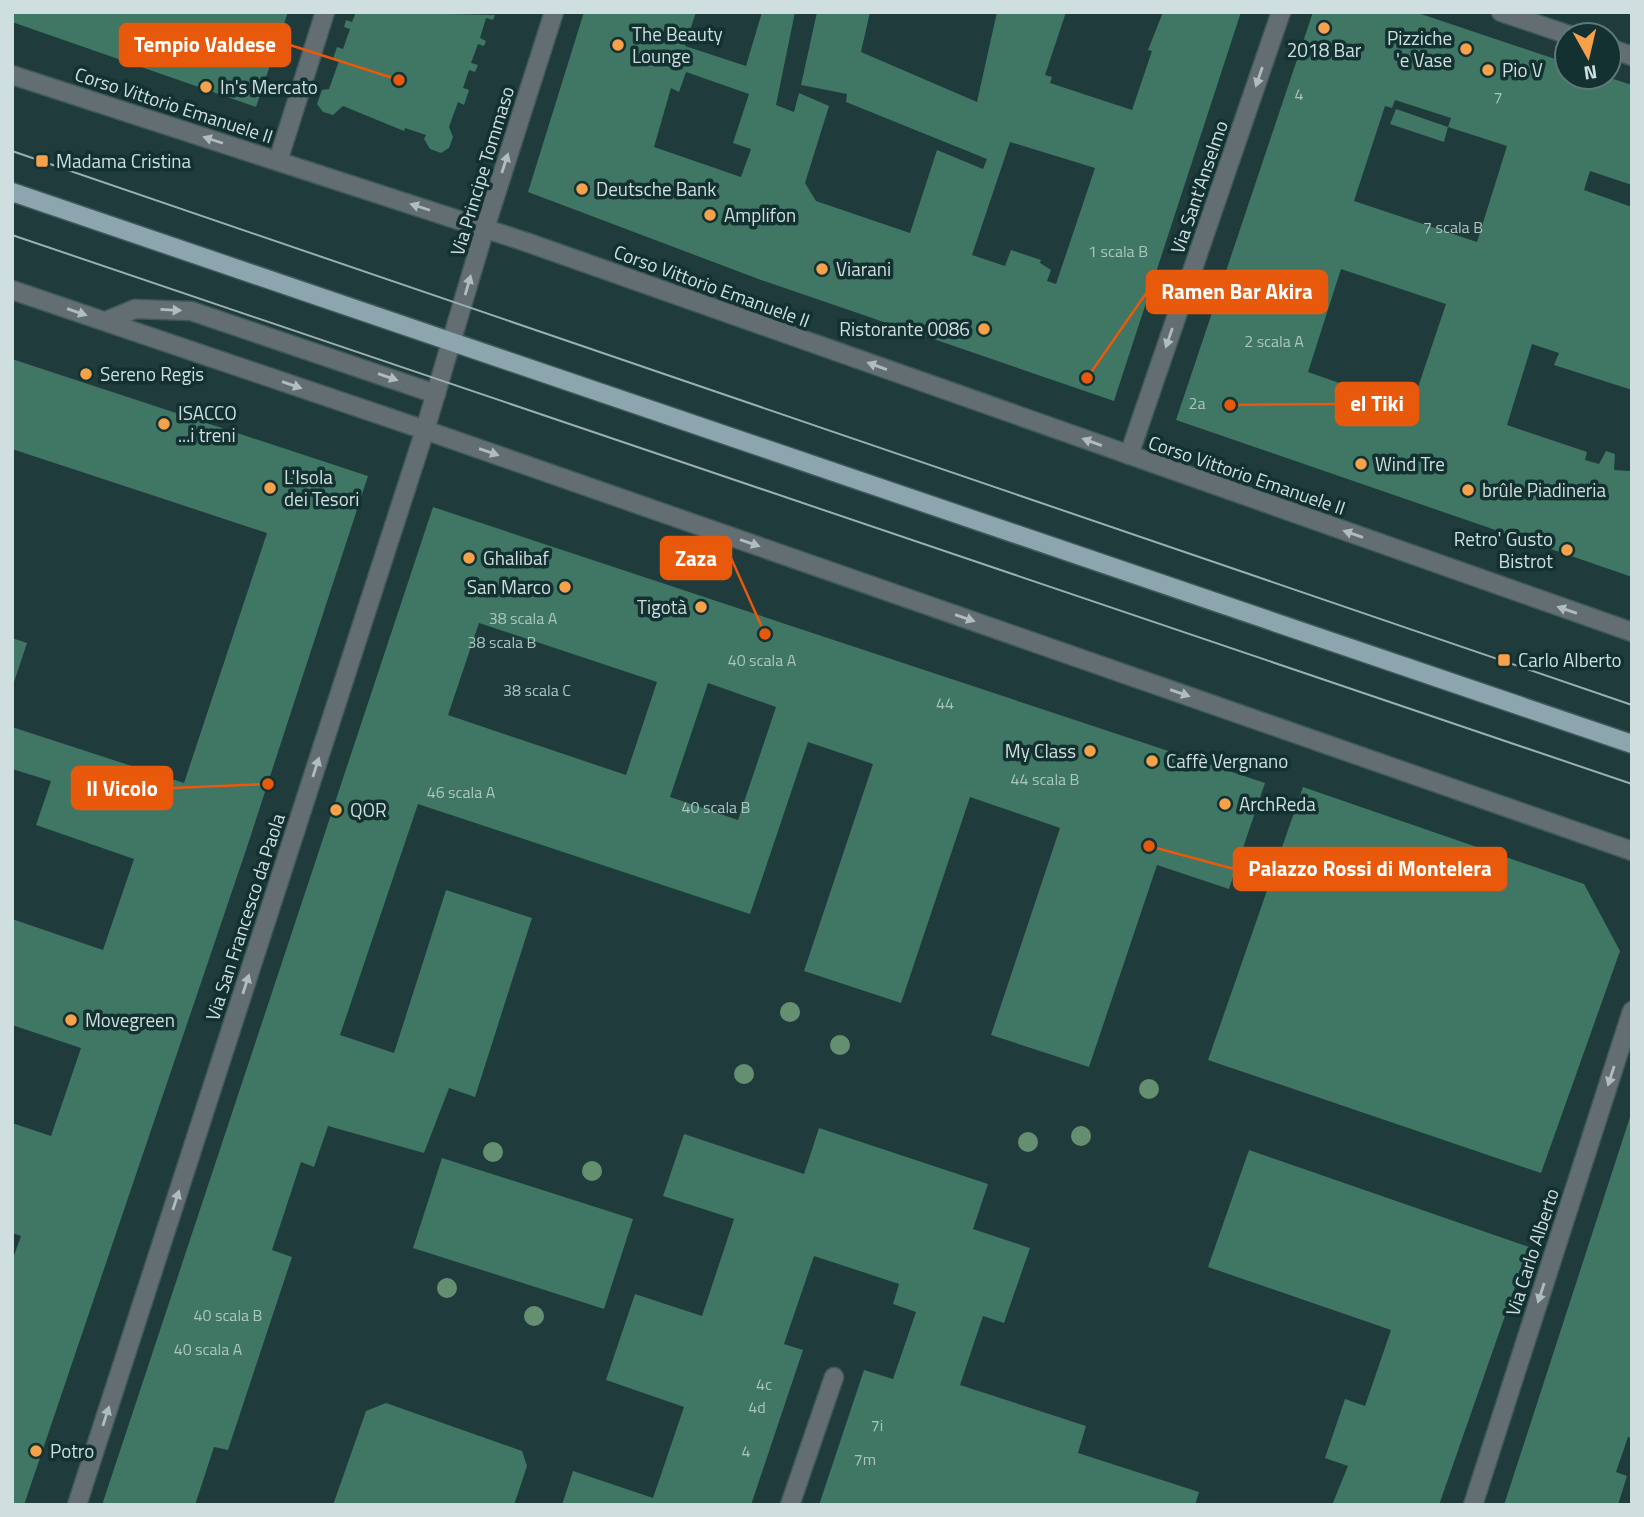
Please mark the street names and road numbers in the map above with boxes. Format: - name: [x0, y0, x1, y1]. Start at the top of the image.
- street label: Corso Vittorio Emanuele II: [71, 59, 277, 150]
- street label: Via Principe Tommaso: [442, 83, 521, 259]
- street label: Via Sant'Anselmo: [1162, 116, 1235, 257]
- street label: Corso Vittorio Emanuele II: [610, 237, 814, 334]
- street label: Corso Vittorio Emanuele II: [1145, 427, 1350, 522]
- street label: Via San Francesco da Paola: [197, 809, 292, 1024]
- street label: Via Carlo Alberto: [1497, 1184, 1566, 1319]

